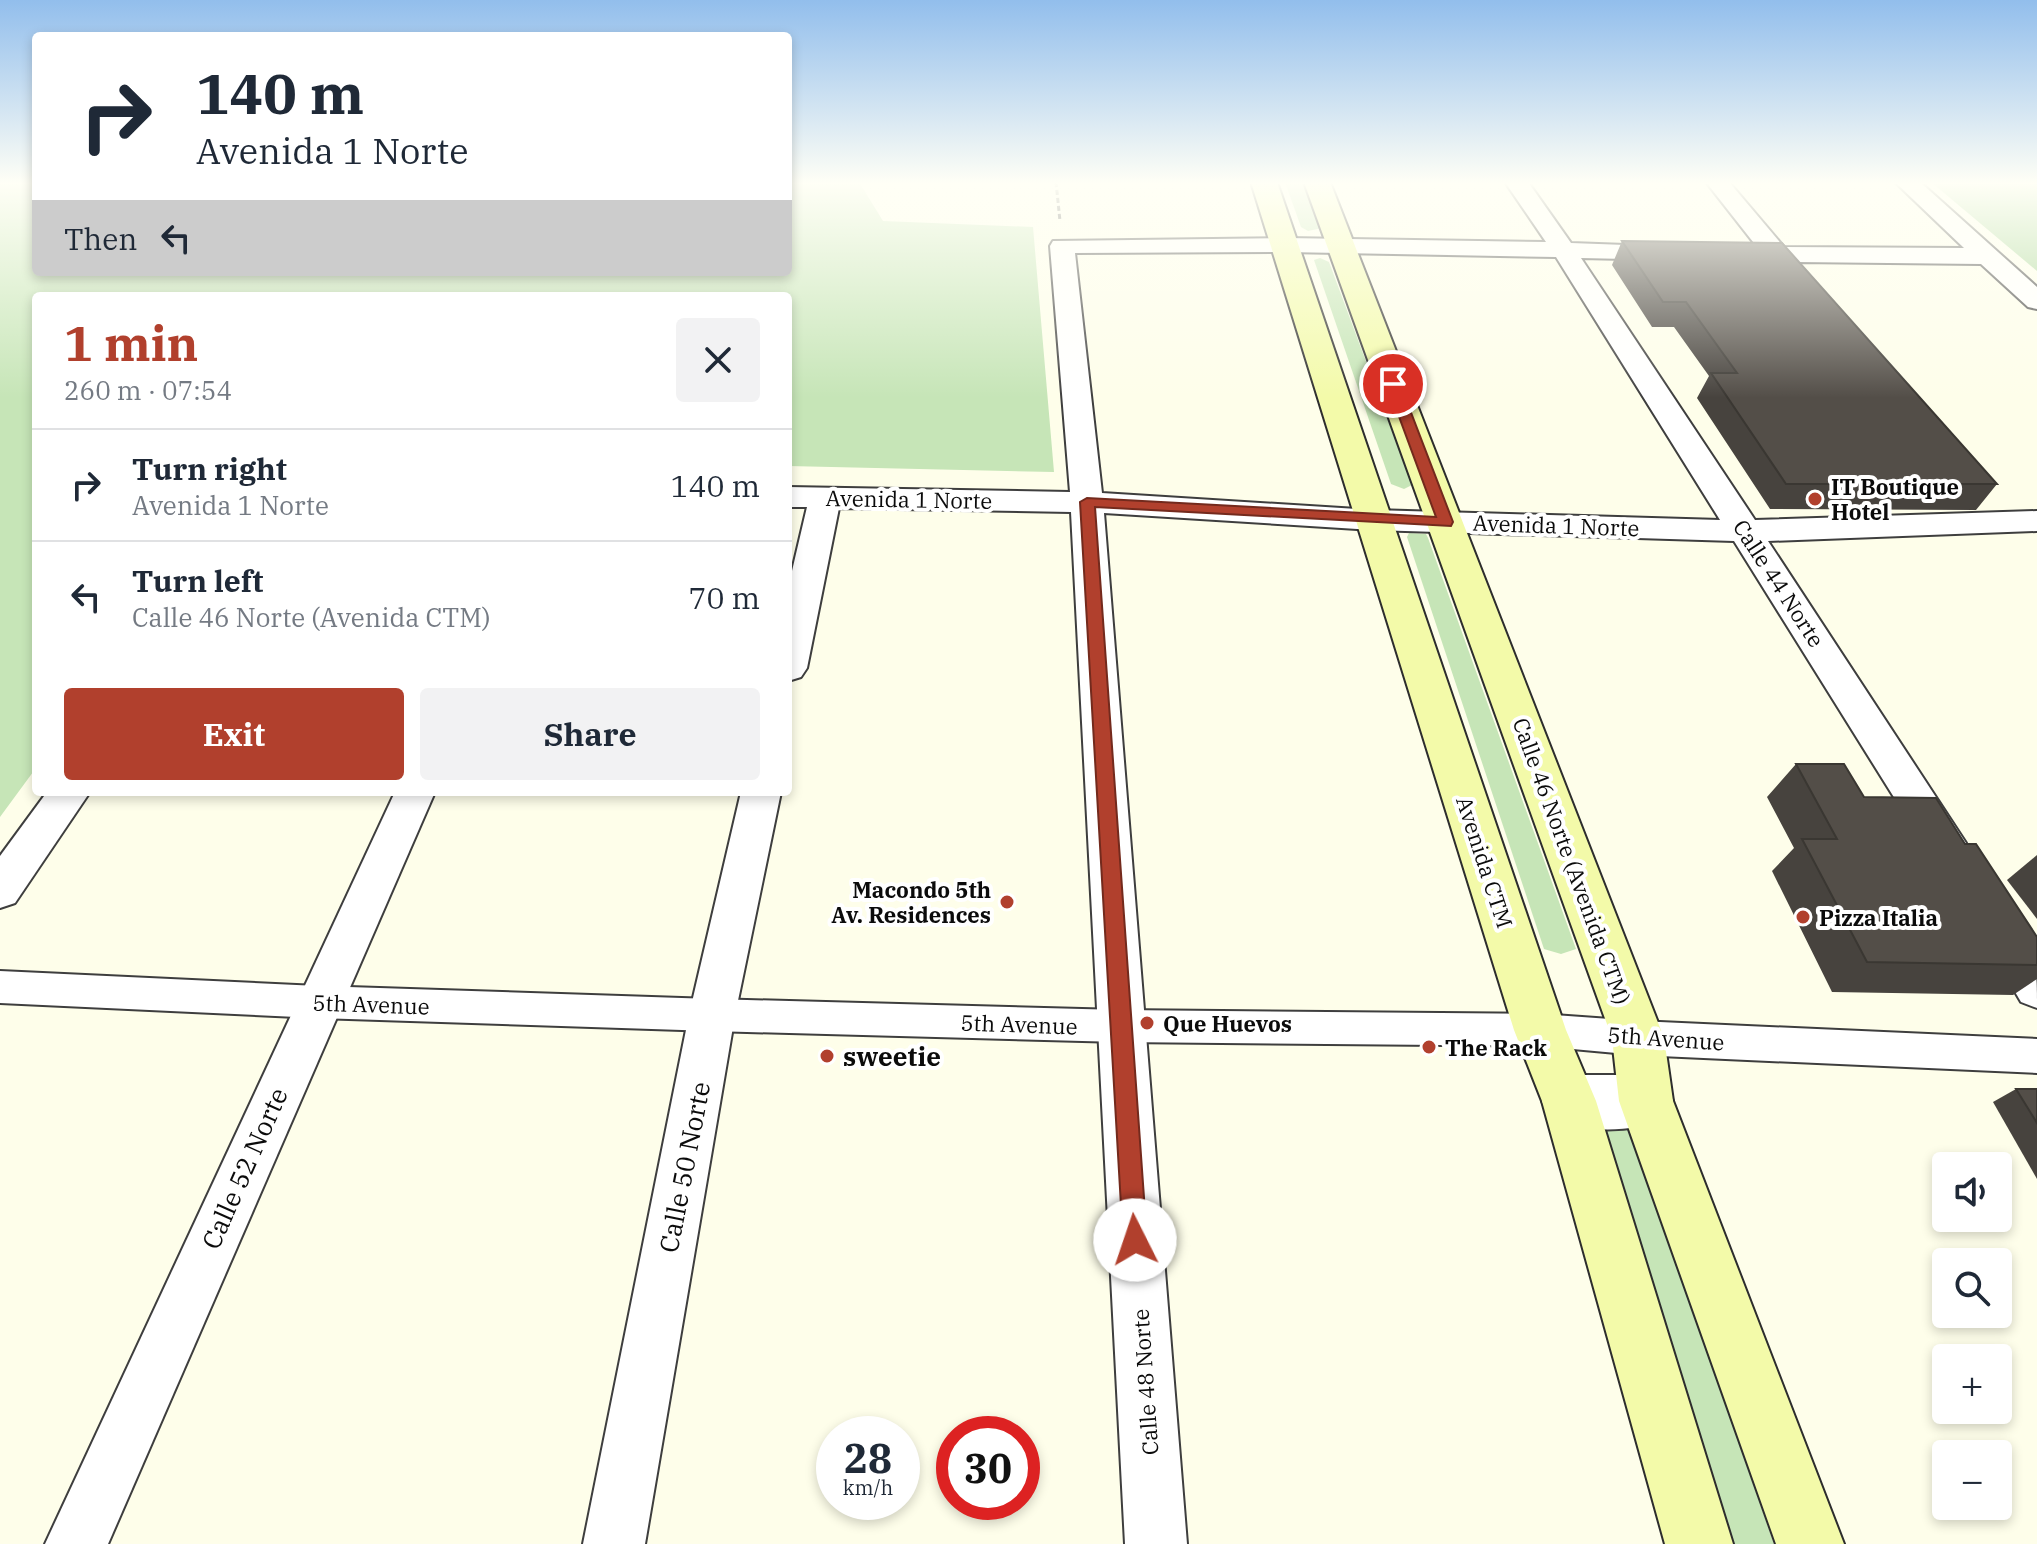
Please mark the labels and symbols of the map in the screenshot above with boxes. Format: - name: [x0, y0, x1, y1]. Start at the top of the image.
- pin: [1359, 350, 1427, 418]
- place label: IT Boutique Hotel: [1831, 472, 1959, 526]
- street label: Avenida 1 Norte: [825, 483, 993, 515]
- marker: IT Boutique Hotel: [1806, 490, 1824, 508]
- street label: Avenida 1 Norte: [1472, 508, 1640, 542]
- street label: Calle 44 Norte: [1727, 514, 1831, 652]
- street label: Calle 46 Norte (Avenida CTM): [1506, 714, 1638, 1008]
- street label: Avenida CTM: [1450, 792, 1520, 932]
- place label: Macondo 5th Av. Residences: [831, 875, 991, 929]
- marker: Macondo 5th Av. Residences: [998, 893, 1016, 911]
- place label: Pizza Italia: [1819, 903, 1938, 932]
- marker: Pizza Italia: [1794, 908, 1812, 926]
- street label: 5th Avenue: [312, 987, 430, 1021]
- street label: 5th Avenue: [960, 1007, 1078, 1041]
- place label: Que Huevos: [1163, 1009, 1292, 1038]
- marker: Que Huevos: [1138, 1014, 1156, 1032]
- street label: 5th Avenue: [1607, 1019, 1725, 1057]
- place label: The Rack: [1445, 1033, 1547, 1062]
- marker: The Rack: [1420, 1038, 1438, 1056]
- place label: sweetie: [843, 1039, 941, 1073]
- marker: sweetie: [818, 1047, 836, 1065]
- street label: Calle 50 Norte: [651, 1079, 717, 1255]
- street label: Calle 52 Norte: [193, 1082, 295, 1254]
- position arrow: [1093, 1198, 1177, 1282]
- street label: Calle 48 Norte: [1125, 1308, 1165, 1456]
- speed limit sign: 30: [936, 1416, 1040, 1520]

